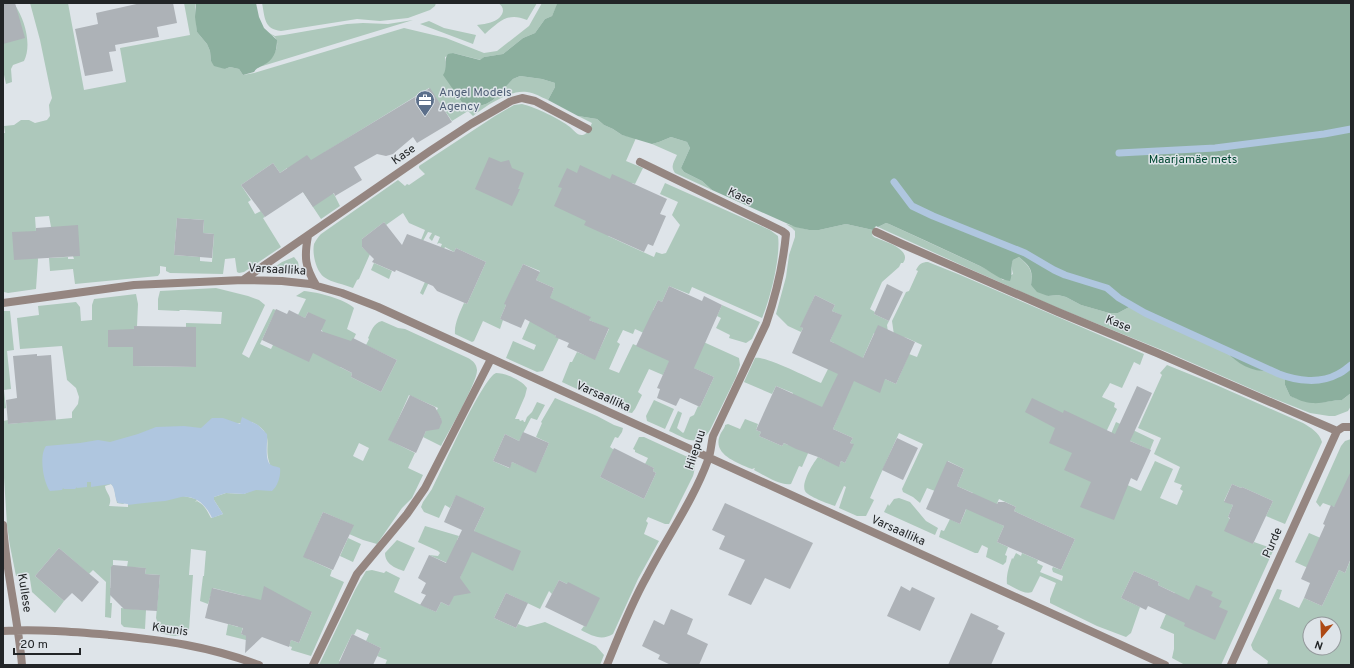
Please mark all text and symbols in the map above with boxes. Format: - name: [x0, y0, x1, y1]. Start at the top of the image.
- place label: Angel Models Agency: [439, 85, 512, 115]
- office icon: Angel Models Agency: [414, 89, 436, 117]
- street label: Kase: [389, 141, 419, 169]
- park label: Maarjamäe mets: [1149, 152, 1237, 168]
- street label: Kase: [725, 184, 755, 210]
- street label: Varsaallika: [248, 260, 306, 280]
- street label: Kase: [1103, 312, 1133, 336]
- street label: Varsaallika: [573, 378, 633, 416]
- street label: Hiiepuu: [682, 428, 710, 472]
- street label: Varsaallika: [868, 512, 928, 550]
- street label: Purde: [1259, 525, 1287, 561]
- street label: Kullese: [13, 572, 35, 614]
- north arrow: [1302, 616, 1342, 656]
- street label: Kaunis: [151, 620, 189, 640]
- scale bar: [14, 630, 80, 656]
- text: 20 m: [20, 637, 48, 653]
- text: N: [1313, 637, 1325, 652]

